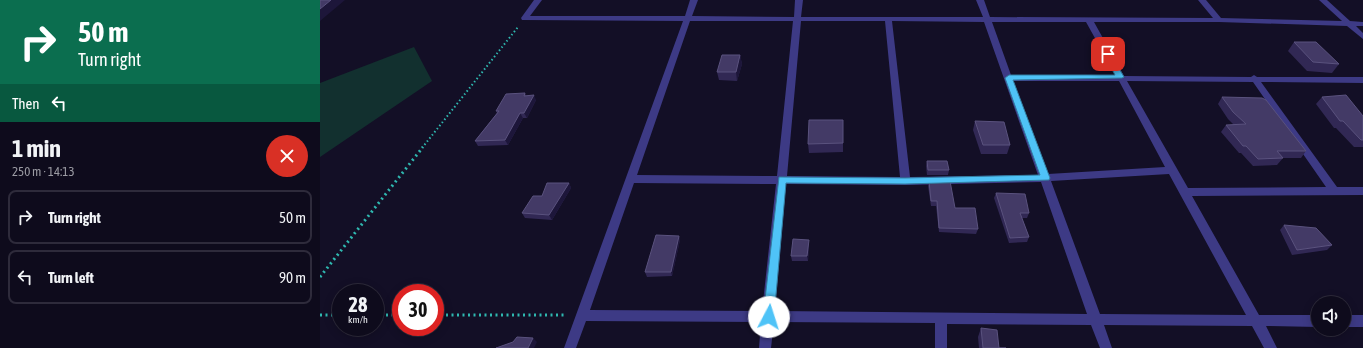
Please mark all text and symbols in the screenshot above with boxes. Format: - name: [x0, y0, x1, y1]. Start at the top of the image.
- icon: right: [12, 16, 64, 68]
- text: 50 m: [78, 16, 128, 48]
- pin: [1091, 37, 1125, 71]
- icon: arrive: [1097, 43, 1119, 65]
- text: Turn right: [78, 49, 141, 70]
- icon: left: [48, 92, 70, 114]
- text: Then: [12, 95, 40, 112]
- text: 1 min: [12, 135, 61, 162]
- button: close: [266, 135, 308, 177]
- text: 250 m · 14:13: [12, 164, 75, 179]
- icon: right: [14, 206, 36, 228]
- text: Turn right: [48, 209, 101, 226]
- text: 50 m: [279, 209, 306, 226]
- icon: left: [14, 266, 36, 288]
- text: Turn left: [48, 269, 94, 286]
- text: 90 m: [279, 269, 306, 286]
- speed limit sign: 30: [392, 284, 444, 336]
- text: 28: [349, 293, 367, 316]
- position arrow: [748, 296, 790, 338]
- map controls: [1311, 296, 1351, 336]
- button: sound: [1311, 296, 1351, 336]
- text: km/h: [348, 314, 368, 325]

